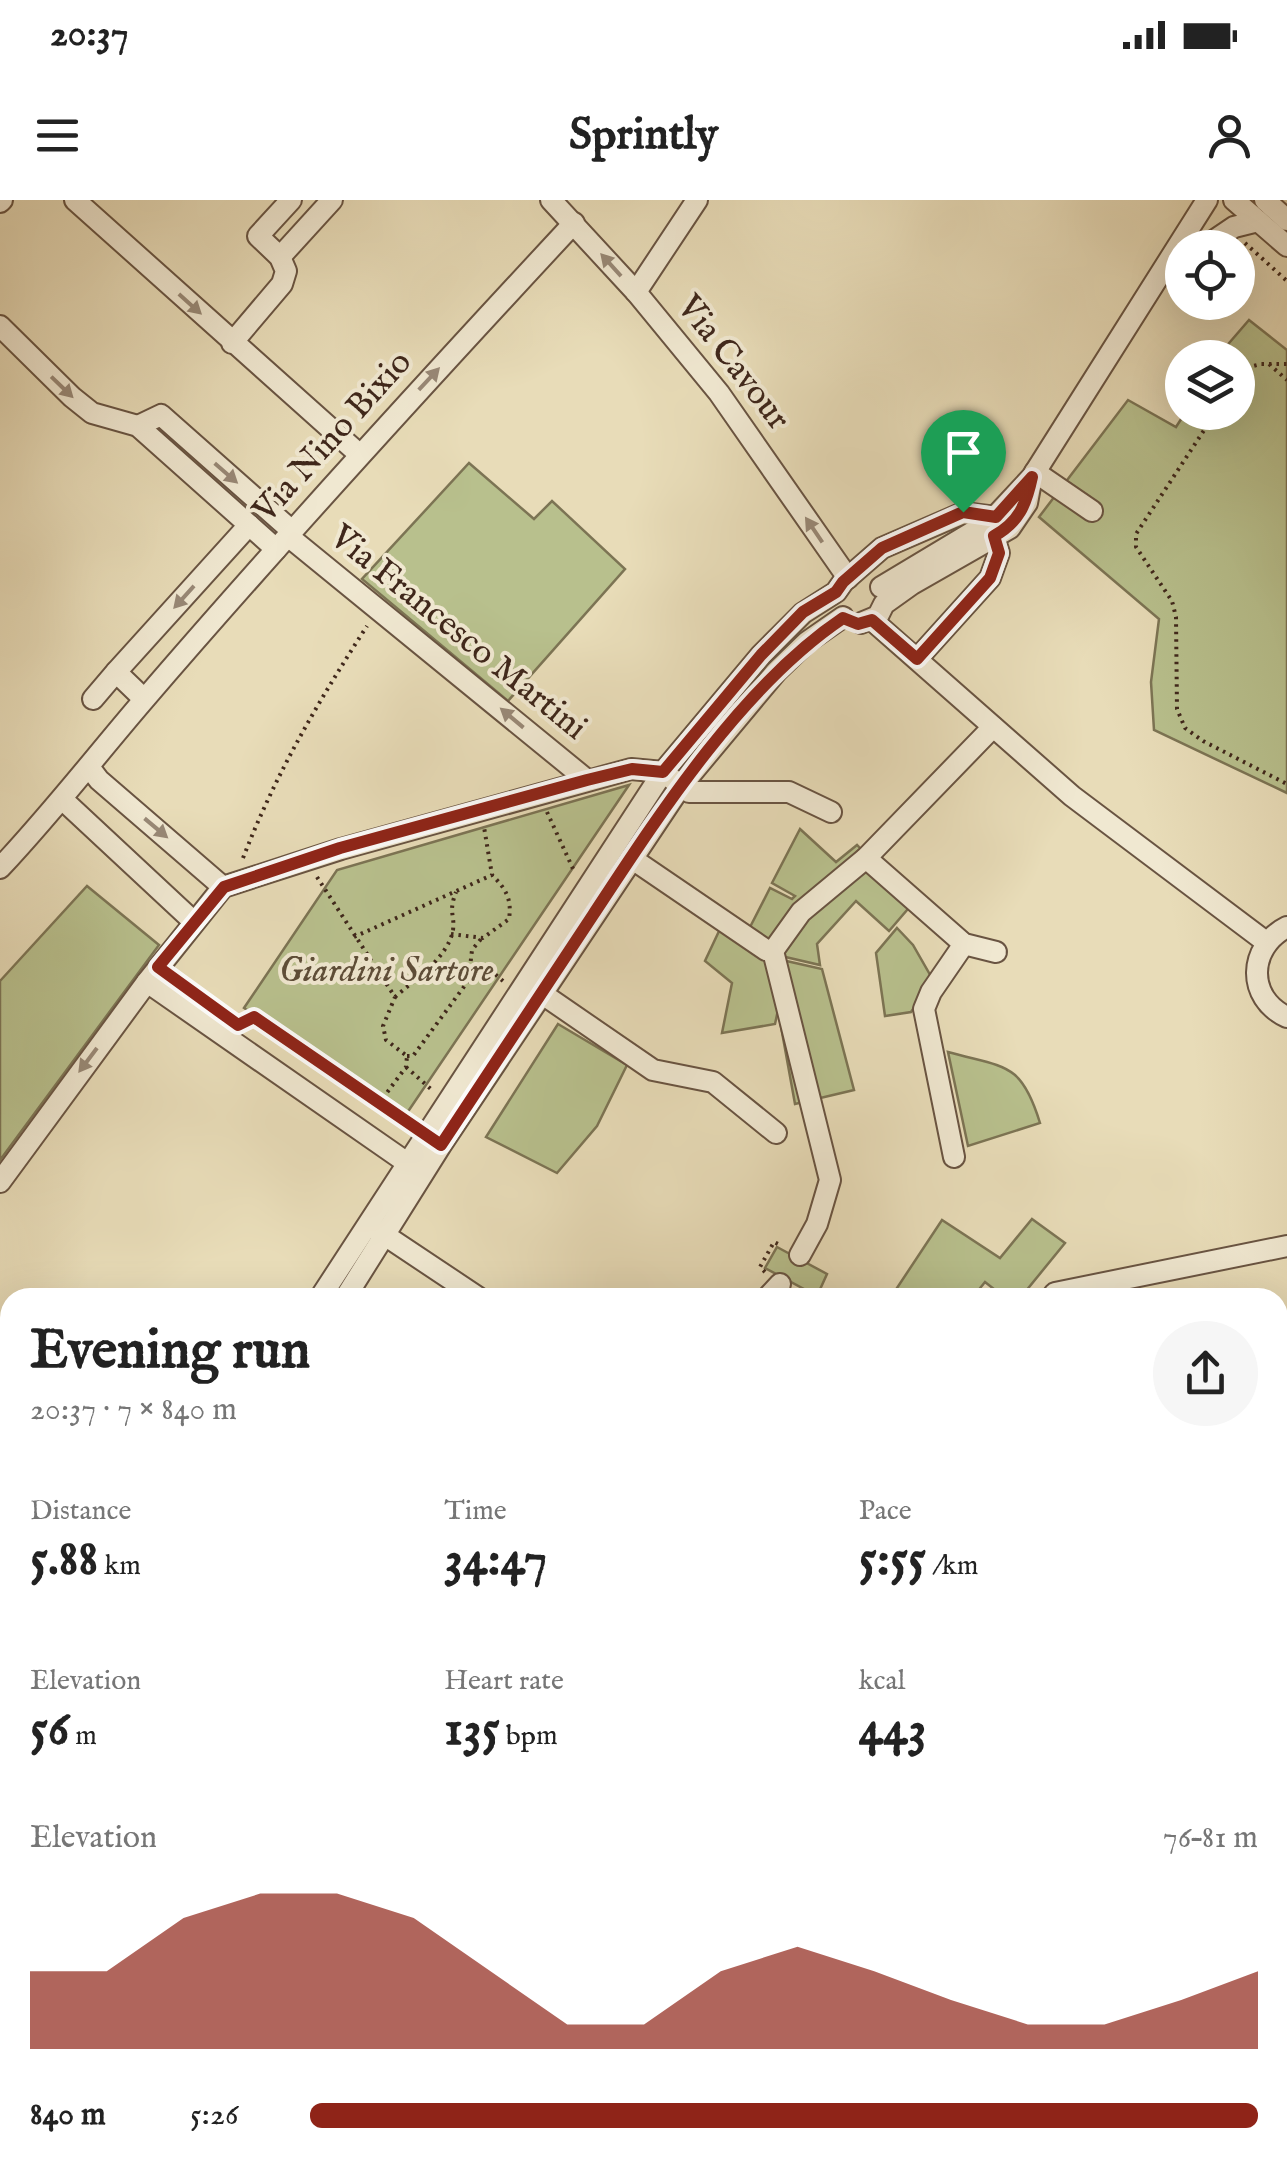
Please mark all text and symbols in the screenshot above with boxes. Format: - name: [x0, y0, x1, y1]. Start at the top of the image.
- text: 20:37: [50, 11, 129, 59]
- text: Sprintly: [569, 107, 718, 164]
- icon: menu: [30, 108, 85, 163]
- icon: person: [1202, 108, 1257, 163]
- map controls: [1165, 230, 1255, 430]
- button: locate: [1165, 230, 1255, 320]
- one-way arrow: [601, 253, 623, 278]
- street label: Via Cavour: [665, 285, 800, 440]
- one-way arrow: [178, 292, 202, 315]
- button: layers: [1165, 340, 1255, 430]
- street label: Via Nino Bixio: [243, 341, 422, 533]
- one-way arrow: [417, 367, 439, 392]
- one-way arrow: [50, 376, 74, 399]
- pin: [921, 410, 1006, 513]
- icon: arrive: [936, 425, 991, 480]
- one-way arrow: [214, 461, 239, 483]
- street label: Via Francesco Martini: [319, 515, 596, 751]
- one-way arrow: [805, 516, 824, 543]
- one-way arrow: [173, 584, 195, 609]
- one-way arrow: [499, 708, 524, 729]
- one-way arrow: [143, 816, 168, 838]
- park label: Giardini Sartore: [279, 949, 494, 994]
- one-way arrow: [79, 1047, 99, 1073]
- text: Evening run: [30, 1317, 310, 1387]
- button: share: [1153, 1321, 1258, 1426]
- text: 20:37 · 7 × 840 m: [30, 1390, 237, 1431]
- text: Distance: [30, 1494, 131, 1529]
- text: Time: [444, 1494, 507, 1529]
- text: Pace: [859, 1494, 912, 1529]
- text: 5.88: [30, 1529, 98, 1592]
- text: 34:47: [444, 1529, 547, 1592]
- text: 5:55: [859, 1529, 926, 1592]
- text: km: [98, 1549, 141, 1584]
- text: /km: [926, 1549, 978, 1584]
- text: Elevation: [30, 1664, 141, 1699]
- text: Heart rate: [444, 1664, 564, 1699]
- text: kcal: [859, 1664, 905, 1699]
- text: 56: [30, 1699, 69, 1762]
- text: 135: [444, 1699, 500, 1762]
- text: 443: [859, 1699, 926, 1762]
- text: m: [69, 1719, 97, 1754]
- text: bpm: [500, 1719, 558, 1754]
- text: Elevation: [30, 1818, 157, 1859]
- text: 76–81 m: [1163, 1818, 1258, 1859]
- text: 840 m: [30, 2095, 106, 2136]
- text: 5:26: [190, 2095, 239, 2136]

